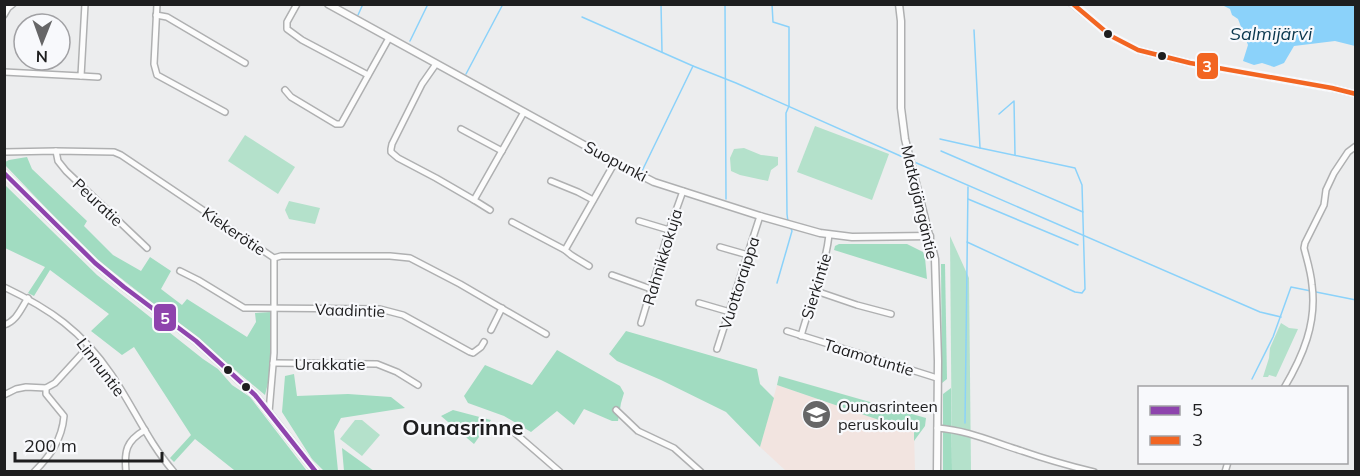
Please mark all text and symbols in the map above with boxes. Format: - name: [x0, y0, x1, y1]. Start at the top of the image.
- north arrow: [12, 12, 72, 72]
- water label: Salmijärvi: [1230, 22, 1313, 45]
- unlabelled marker: [1102, 28, 1114, 40]
- text: N: [36, 47, 48, 67]
- unlabelled marker: [1156, 50, 1168, 62]
- line badge: 3: [1196, 52, 1219, 80]
- text: 3: [1202, 56, 1212, 76]
- street label: Suopunki: [581, 136, 651, 186]
- street label: Matkajängäntie: [897, 143, 943, 261]
- street label: Peuratie: [69, 174, 127, 230]
- street label: Kiekerötie: [198, 203, 270, 259]
- street label: Rahnikkokuja: [638, 207, 686, 307]
- street label: Vuottoraippa: [715, 234, 763, 332]
- street label: Sierkintie: [797, 251, 835, 321]
- street label: Vaadintie: [314, 299, 386, 321]
- line badge: 5: [153, 303, 177, 332]
- text: 5: [160, 308, 170, 328]
- street label: Linnuntie: [73, 334, 129, 400]
- street label: Taamotuntie: [822, 334, 916, 380]
- street label: Urakkatie: [294, 354, 366, 374]
- unlabelled marker: [222, 364, 234, 376]
- unlabelled marker: [240, 381, 252, 393]
- legend: [1138, 386, 1348, 464]
- place label: Ounasrinteen peruskoulu: [838, 396, 938, 434]
- text: 5: [1192, 398, 1203, 421]
- school or university icon: Ounasrinteen peruskoulu: [801, 399, 833, 431]
- district label: Ounasrinne: [402, 413, 524, 441]
- scale bar: [15, 425, 162, 463]
- text: 3: [1192, 428, 1203, 451]
- text: 200 m: [24, 434, 77, 457]

